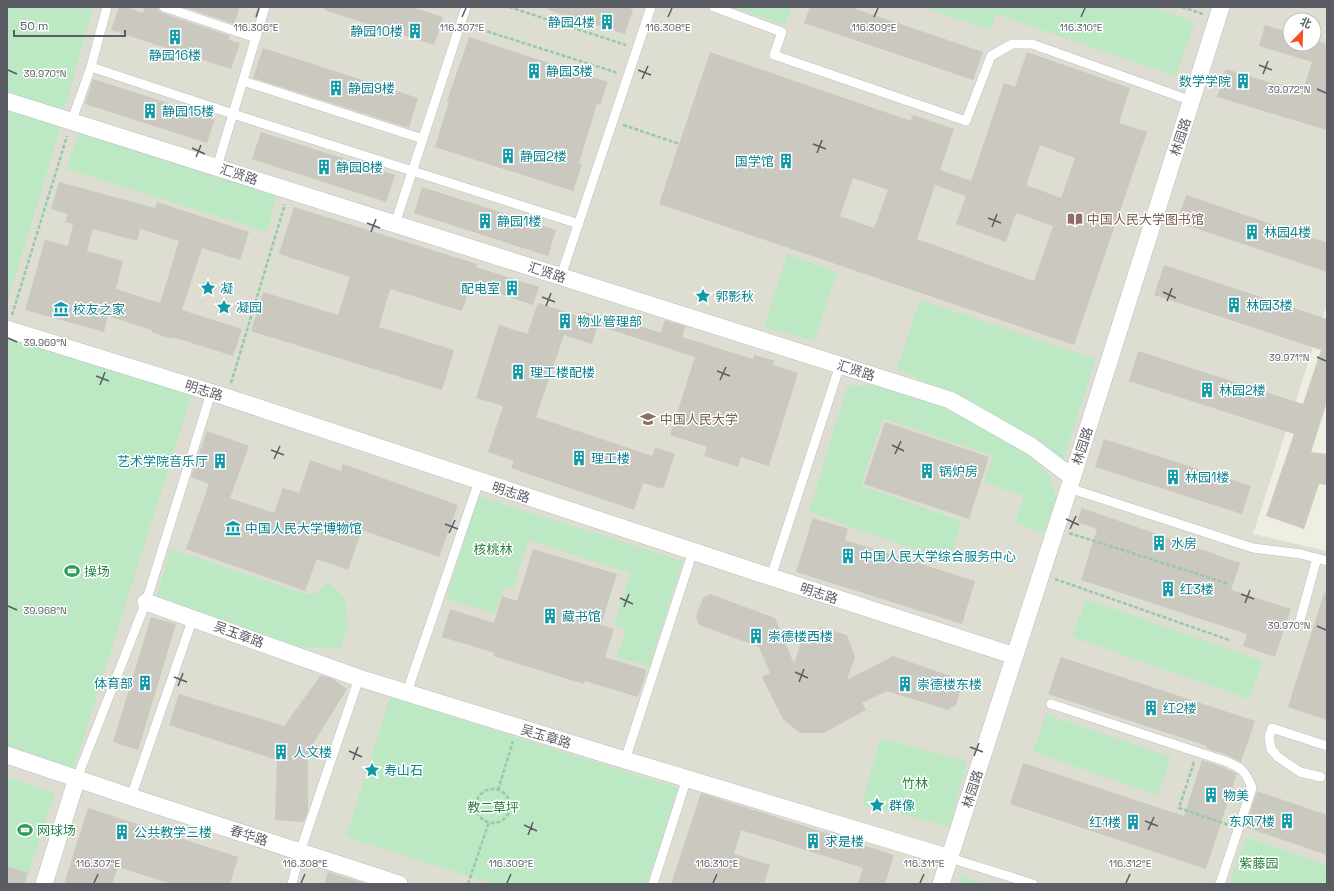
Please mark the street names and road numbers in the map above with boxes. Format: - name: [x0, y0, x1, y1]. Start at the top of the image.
- street label: 林园路: [1166, 116, 1195, 158]
- street label: 汇贤路: [218, 160, 260, 189]
- street label: 汇贤路: [526, 258, 568, 287]
- street label: 汇贤路: [835, 356, 877, 385]
- street label: 明志路: [183, 377, 225, 404]
- street label: 林园路: [1068, 425, 1097, 467]
- street label: 明志路: [490, 478, 532, 507]
- street label: 明志路: [798, 579, 840, 608]
- street label: 吴玉章路: [211, 618, 266, 651]
- street label: 吴玉章路: [518, 721, 573, 752]
- street label: 林园路: [958, 768, 987, 810]
- street label: 春华路: [228, 821, 270, 850]

